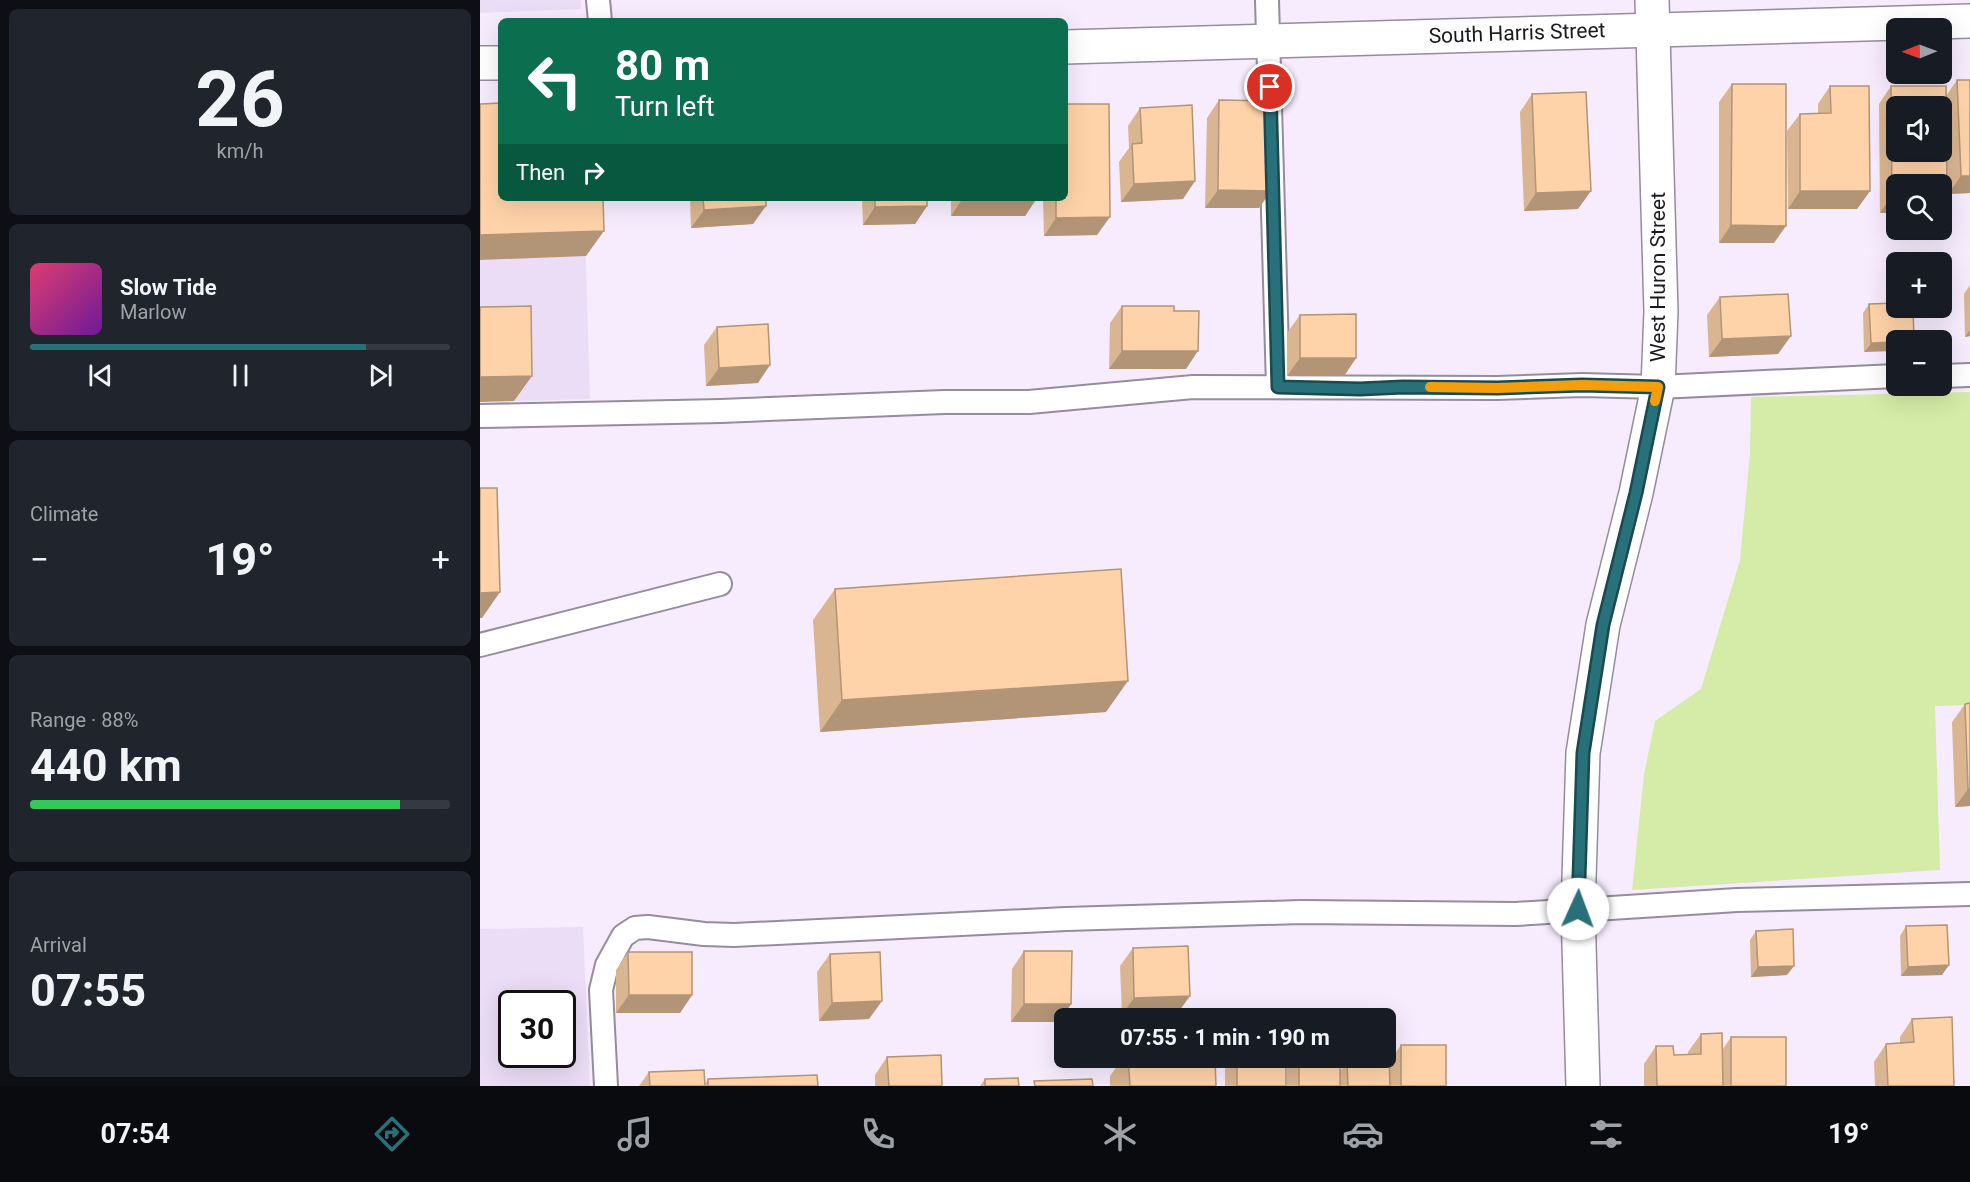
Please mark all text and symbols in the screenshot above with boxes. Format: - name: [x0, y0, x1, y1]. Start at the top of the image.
- street label: South Harris Street: [1428, 18, 1606, 48]
- north arrow: [1886, 18, 1952, 84]
- map controls: [1886, 18, 1952, 396]
- text: 80 m: [615, 41, 710, 90]
- icon: left: [516, 42, 594, 120]
- text: 26: [195, 54, 285, 145]
- pin: [1244, 61, 1295, 112]
- icon: arrive: [1253, 70, 1286, 103]
- text: Turn left: [615, 91, 715, 123]
- button: sound: [1886, 96, 1952, 162]
- text: km/h: [217, 139, 263, 163]
- icon: right: [577, 156, 610, 189]
- text: Then: [516, 160, 565, 185]
- button: search: [1886, 174, 1952, 240]
- street label: West Huron Street: [1646, 192, 1670, 362]
- button: +: [1886, 252, 1952, 318]
- text: Slow Tide: [120, 275, 217, 300]
- text: Marlow: [120, 300, 186, 324]
- button: −: [1886, 330, 1952, 396]
- icon: previous: [84, 359, 117, 392]
- icon: pause: [224, 359, 257, 392]
- icon: next: [364, 359, 397, 392]
- text: Climate: [30, 502, 98, 526]
- text: 19°: [205, 533, 275, 586]
- text: −: [30, 540, 49, 579]
- text: +: [431, 540, 450, 579]
- text: Range · 88%: [30, 708, 138, 732]
- text: 440 km: [30, 739, 182, 792]
- position arrow: [1546, 877, 1610, 941]
- text: Arrival: [30, 933, 87, 957]
- text: 07:55: [30, 964, 146, 1017]
- speed limit sign: 30: [498, 990, 576, 1068]
- text: 07:55 · 1 min · 190 m: [1120, 1025, 1330, 1050]
- icon: directions: [371, 1113, 413, 1155]
- icon: music: [614, 1113, 656, 1155]
- icon: phone: [857, 1113, 899, 1155]
- icon: climate: [1099, 1113, 1141, 1155]
- icon: car: [1342, 1113, 1384, 1155]
- icon: filters: [1585, 1113, 1627, 1155]
- text: 07:54: [100, 1118, 170, 1150]
- text: 19°: [1828, 1118, 1870, 1150]

